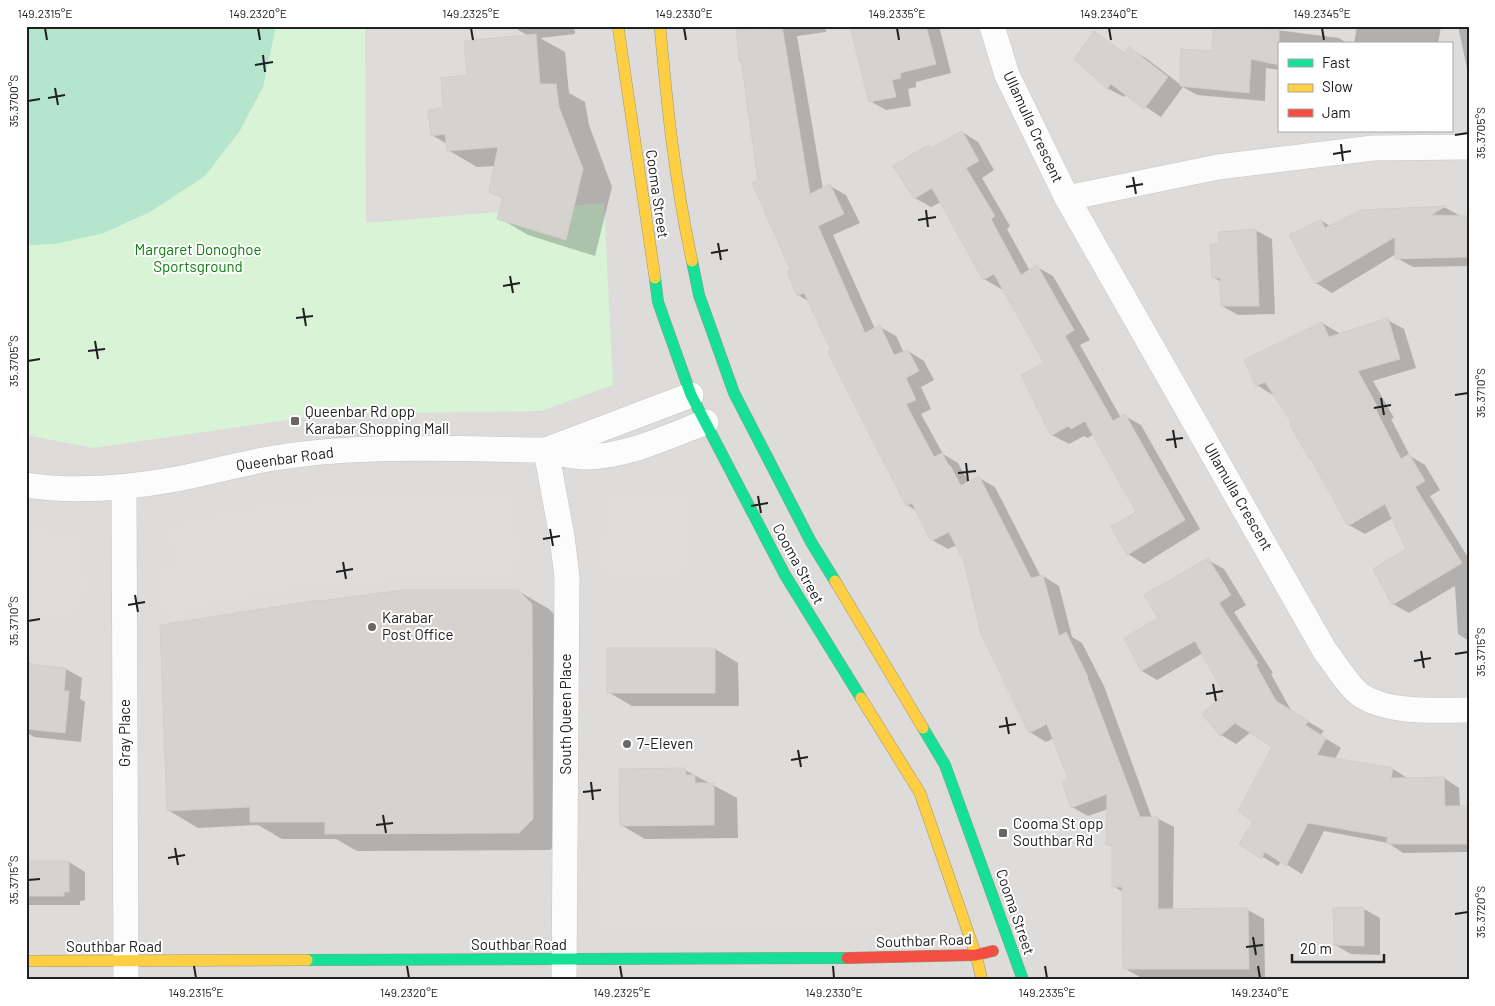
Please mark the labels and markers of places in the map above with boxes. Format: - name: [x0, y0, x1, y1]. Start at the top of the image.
- place label: Queenbar Rd opp Karabar Shopping Mall: [305, 402, 449, 437]
- marker: Queenbar Rd opp Karabar Shopping Mall: [289, 415, 301, 427]
- place label: Karabar Post Office: [382, 608, 454, 643]
- marker: Karabar Post Office: [366, 621, 378, 633]
- place label: 7-Eleven: [637, 734, 693, 752]
- marker: 7-Eleven: [621, 738, 633, 750]
- place label: Cooma St opp Southbar Rd: [1013, 814, 1103, 849]
- marker: Cooma St opp Southbar Rd: [997, 827, 1009, 839]

